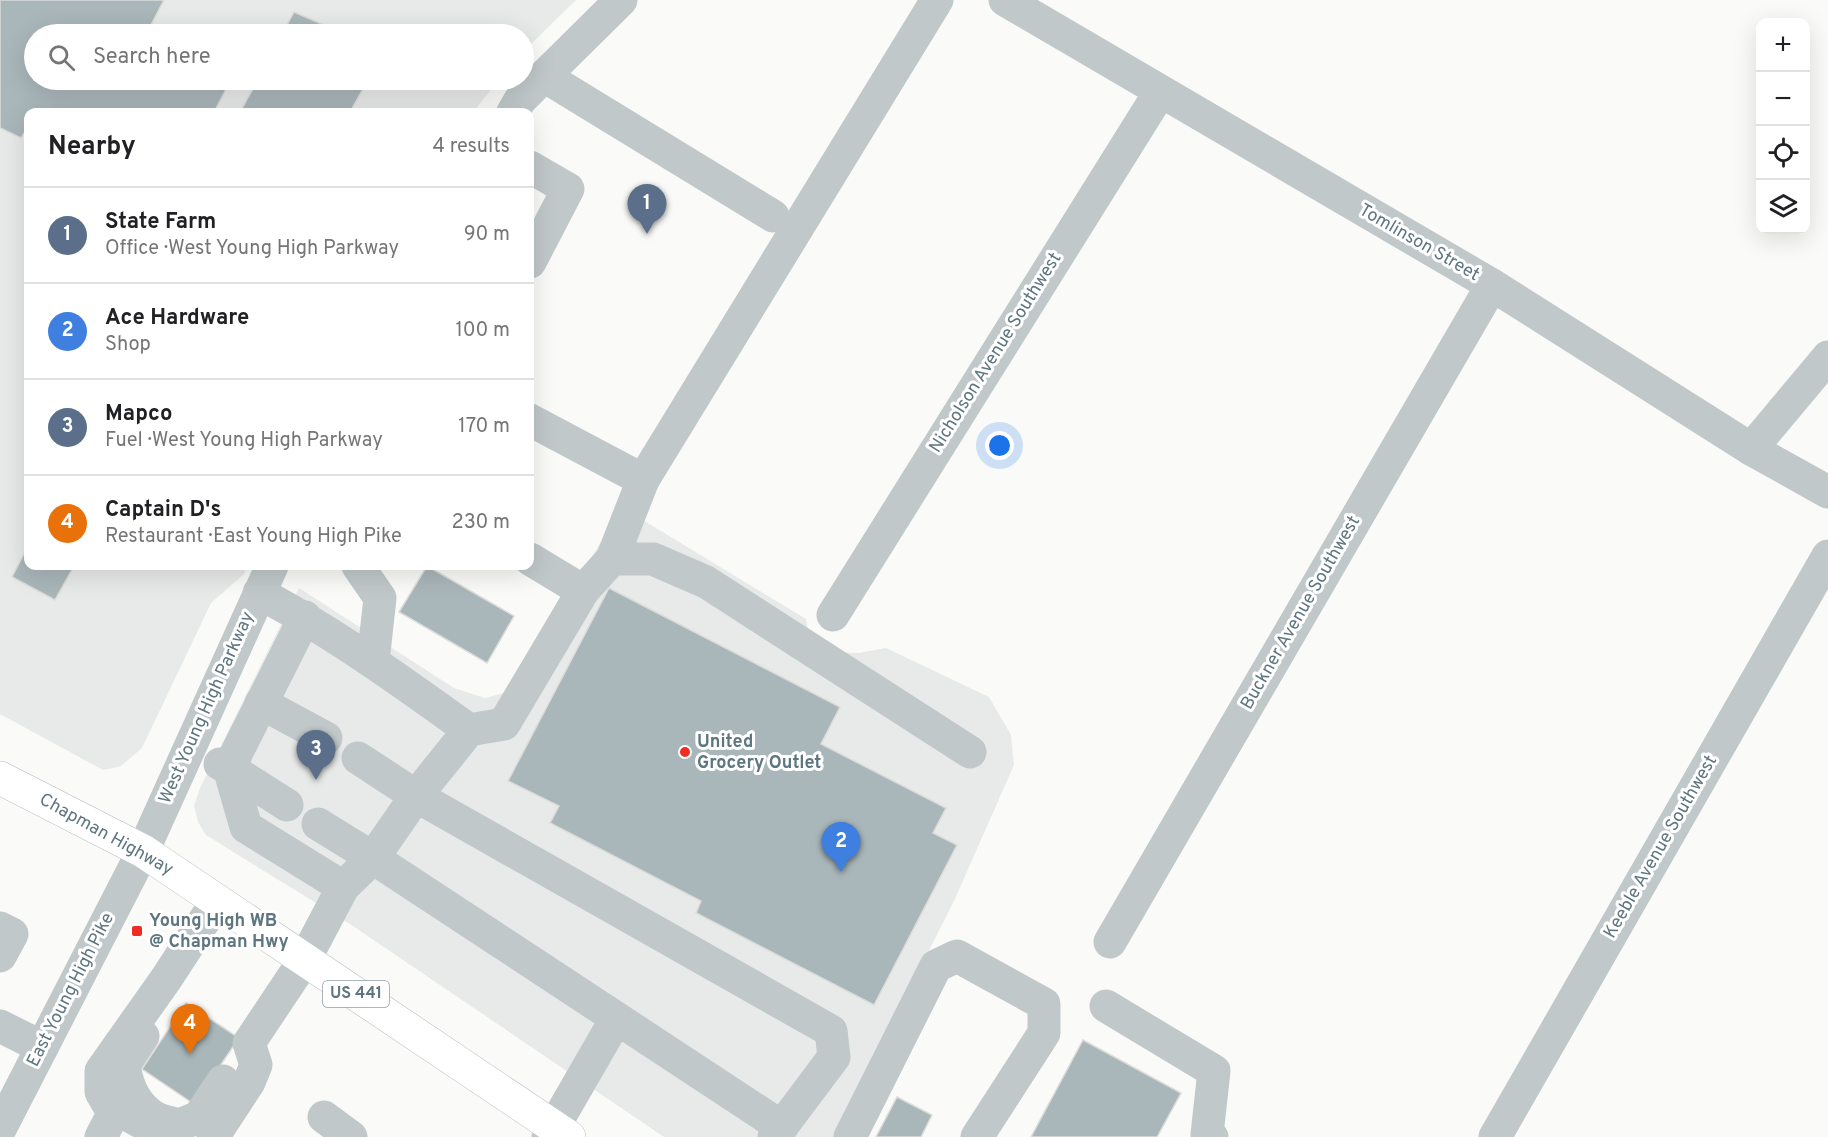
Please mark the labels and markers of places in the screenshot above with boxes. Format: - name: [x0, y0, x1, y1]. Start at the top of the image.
- pin: 1: [628, 184, 666, 234]
- pin: 3: [296, 730, 336, 780]
- place label: United Grocery Outlet: [697, 731, 821, 775]
- marker: United Grocery Outlet: [678, 745, 692, 759]
- pin: 2: [822, 822, 860, 872]
- place label: Young High WB @ Chapman Hwy: [149, 910, 289, 954]
- marker: Young High WB @ Chapman Hwy: [130, 924, 144, 938]
- pin: 4: [170, 1004, 210, 1054]

